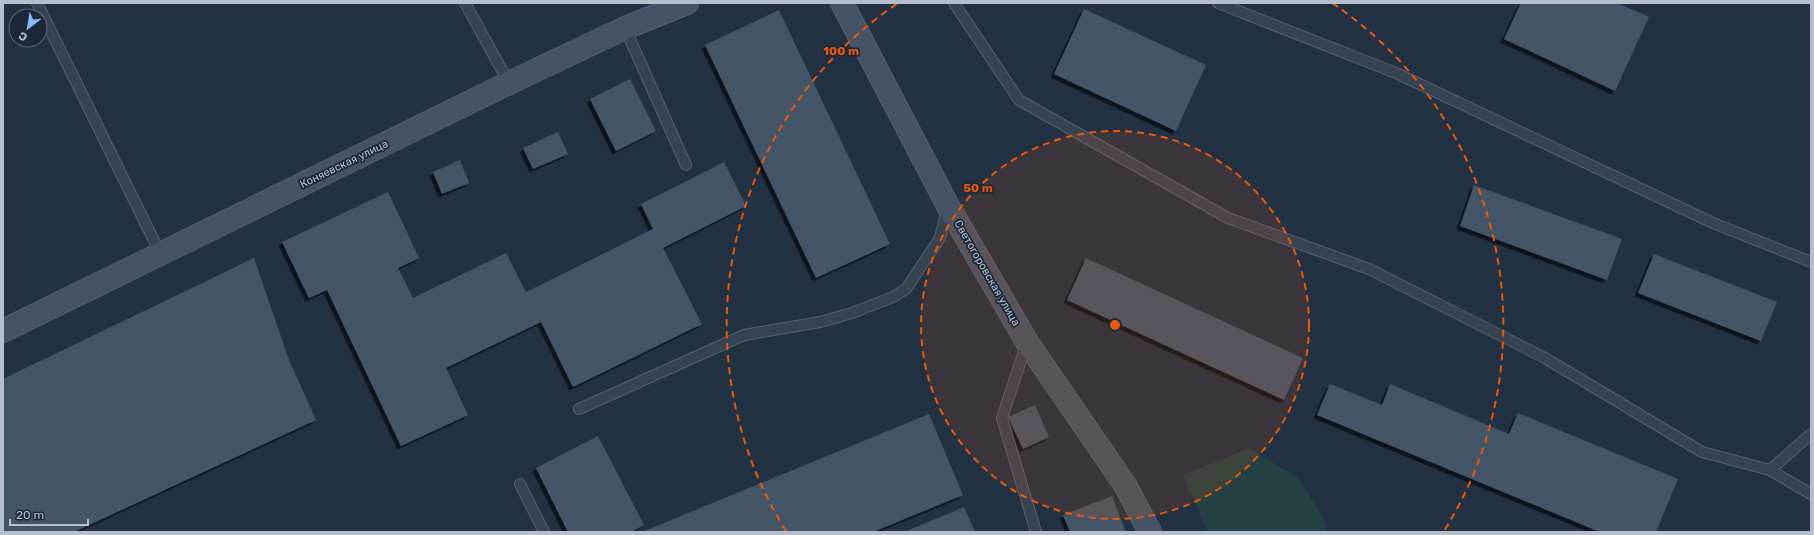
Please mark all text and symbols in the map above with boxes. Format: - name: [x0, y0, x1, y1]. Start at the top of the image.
- north arrow: [8, 8, 48, 48]
- text: С: [16, 28, 30, 44]
- text: 100 m: [823, 44, 859, 58]
- street label: Коняевская улица: [298, 137, 390, 191]
- text: 50 m: [963, 181, 993, 195]
- street label: Светогоровская улица: [951, 218, 1023, 328]
- centre of rings: [1108, 318, 1122, 332]
- scale bar: [10, 501, 88, 527]
- text: 20 m: [16, 508, 44, 522]

